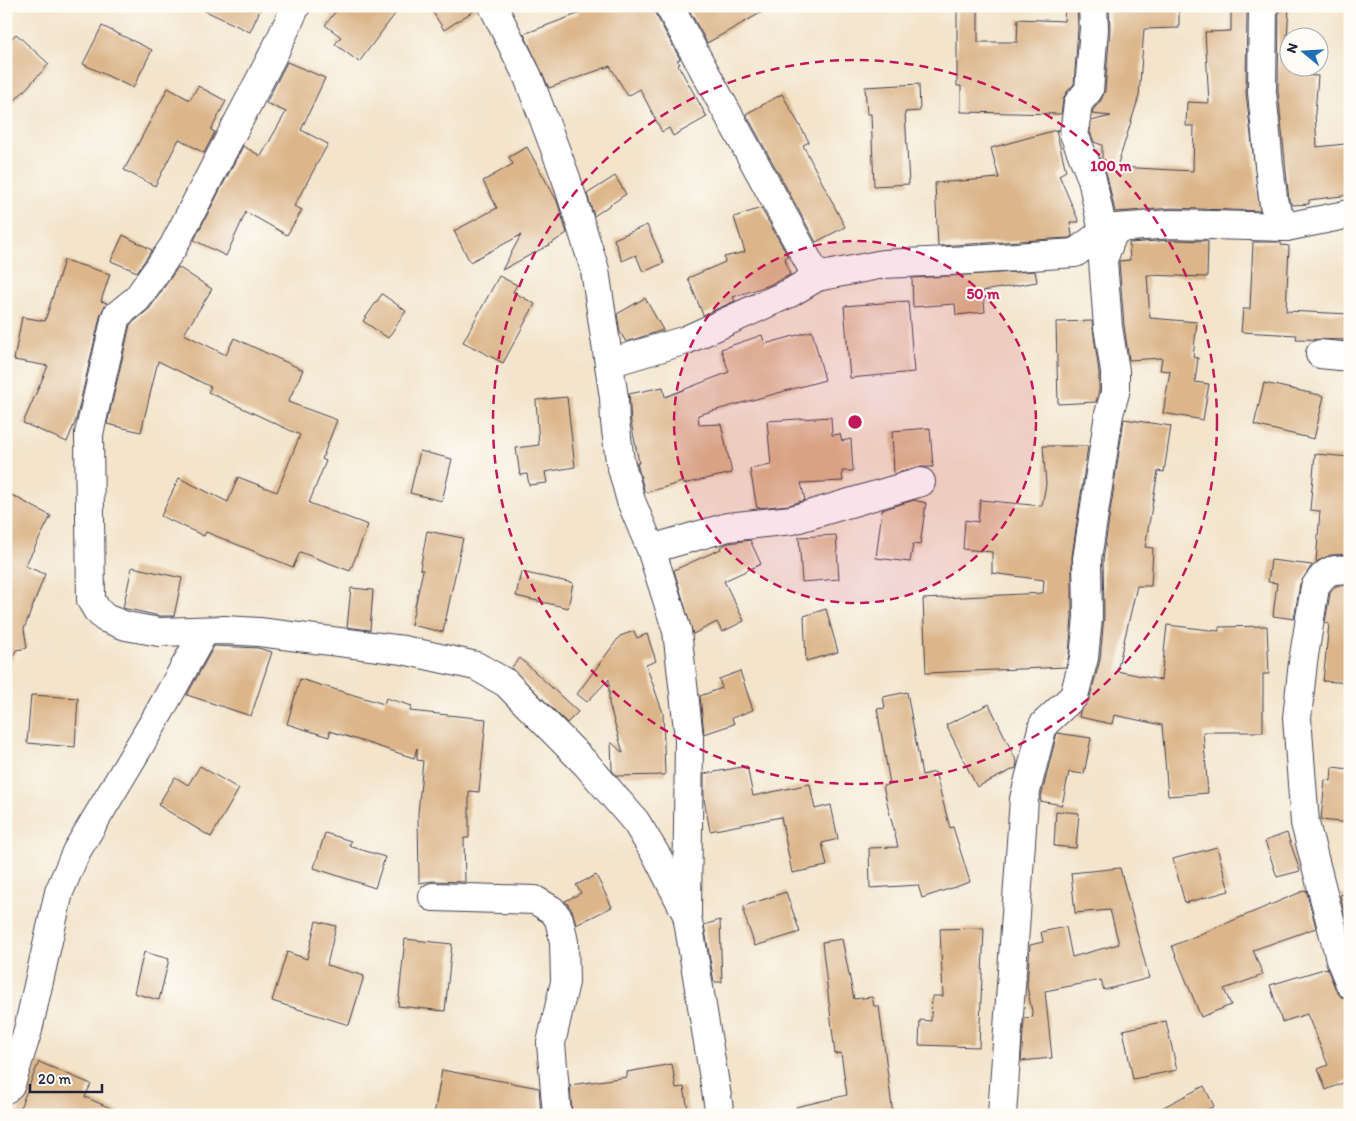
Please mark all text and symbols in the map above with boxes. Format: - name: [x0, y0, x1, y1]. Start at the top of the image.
- north arrow: [1278, 28, 1328, 78]
- text: N: [1283, 41, 1302, 55]
- text: 100 m: [1090, 157, 1132, 175]
- text: 50 m: [966, 285, 1000, 303]
- centre of rings: [846, 413, 864, 431]
- scale bar: [30, 1061, 102, 1093]
- text: 20 m: [38, 1070, 72, 1088]

